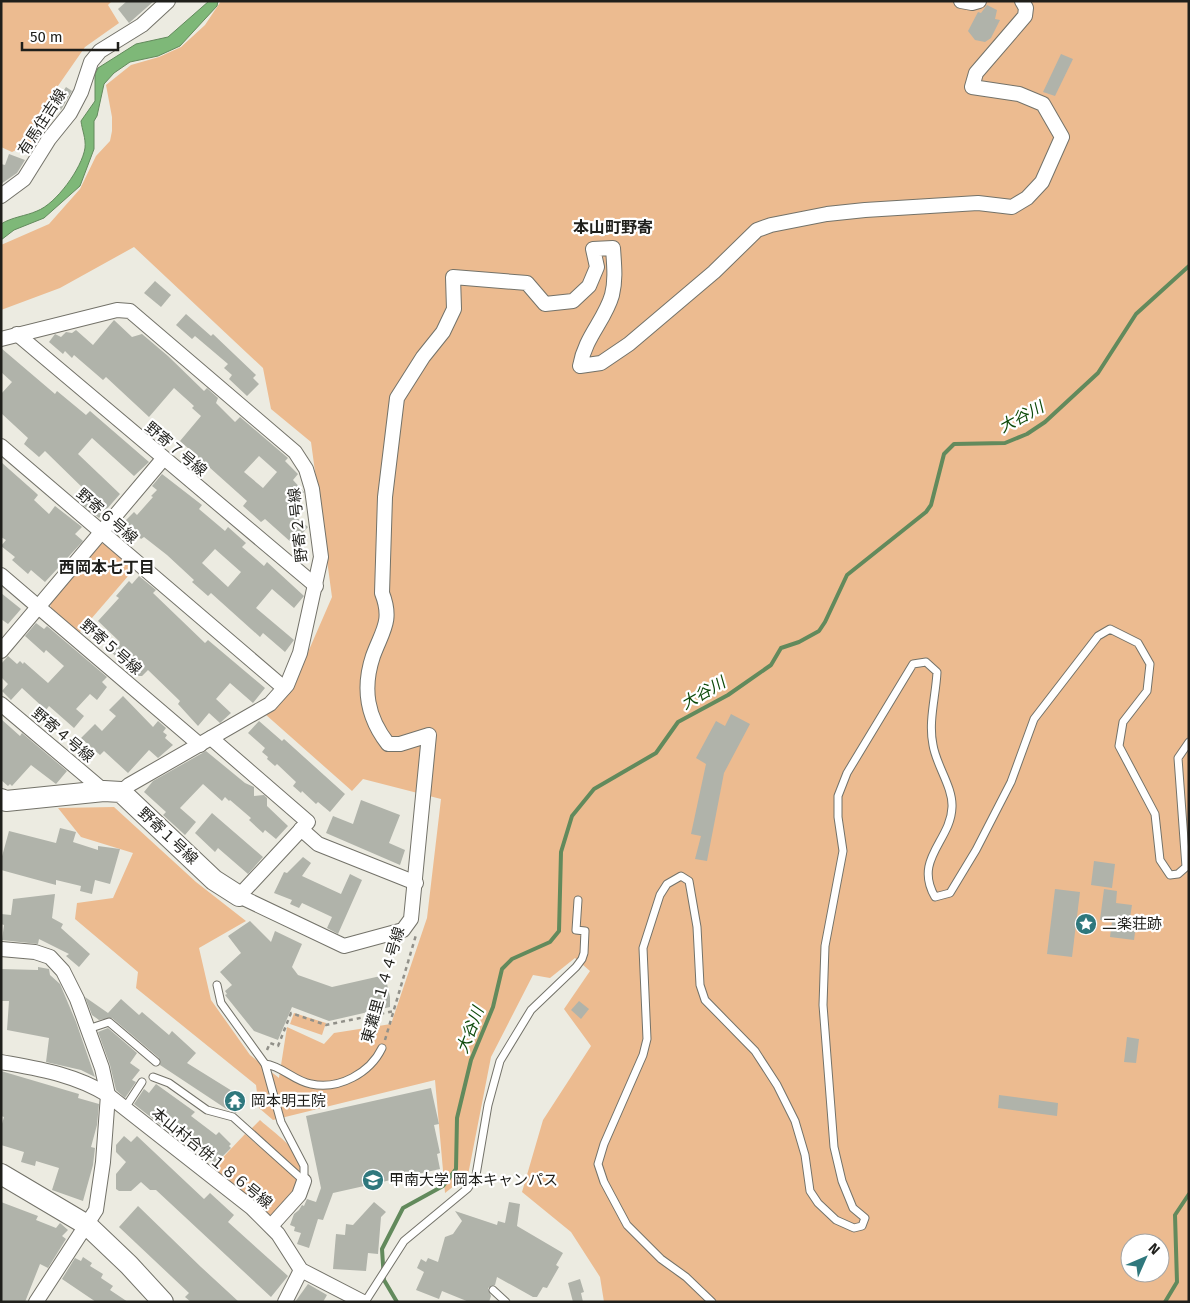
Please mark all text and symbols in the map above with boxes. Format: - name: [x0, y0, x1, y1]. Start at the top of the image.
- scale bar: [22, 20, 119, 52]
- text: 50 m: [30, 28, 63, 46]
- street label: 有馬住吉線: [14, 86, 70, 158]
- district label: 本山町野寄: [573, 218, 653, 237]
- water label: 大谷川: [995, 396, 1048, 437]
- street label: 野寄７号線: [141, 418, 211, 480]
- street label: 野寄６号線: [73, 485, 141, 547]
- street label: 野寄２号線: [285, 487, 311, 563]
- district label: 西岡本七丁目: [59, 558, 155, 577]
- street label: 野寄５号線: [77, 616, 145, 678]
- water label: 大谷川: [677, 672, 730, 713]
- street label: 野寄４号線: [28, 704, 98, 766]
- street label: 野寄１号線: [134, 804, 202, 868]
- place icon: 二楽荘跡: [1074, 912, 1098, 936]
- place label: 二楽荘跡: [1102, 915, 1162, 933]
- street label: 東灘里１４４号線: [358, 925, 408, 1045]
- water label: 大谷川: [453, 1002, 488, 1056]
- temple icon: 岡本明王院: [223, 1089, 247, 1113]
- place label: 岡本明王院: [251, 1092, 326, 1110]
- street label: 本山村合併１８６号線: [148, 1104, 276, 1212]
- school or university icon: 甲南大学 岡本キャンパス: [361, 1168, 385, 1192]
- place label: 甲南大学 岡本キャンパス: [389, 1171, 558, 1189]
- north arrow: [1120, 1233, 1170, 1283]
- text: N: [1145, 1240, 1163, 1258]

